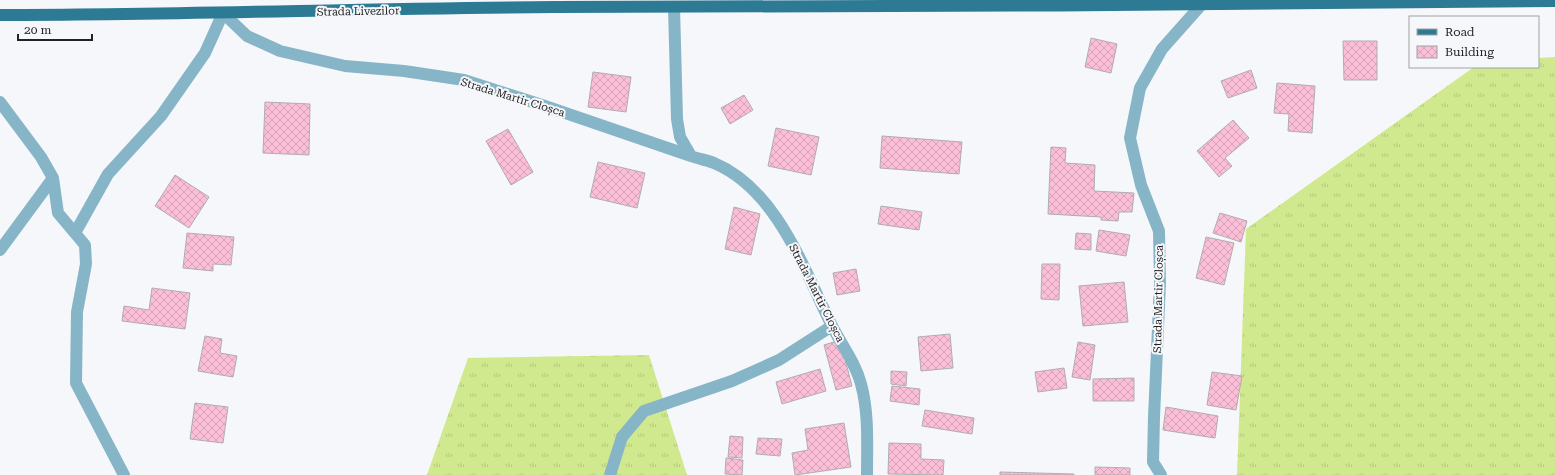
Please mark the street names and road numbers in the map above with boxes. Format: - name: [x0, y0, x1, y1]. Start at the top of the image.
- street label: Strada Livezilor: [317, 4, 400, 19]
- street label: Strada Martir Cloșca: [459, 75, 567, 120]
- street label: Strada Martir Cloșca: [785, 242, 847, 345]
- street label: Strada Martir Cloșca: [1151, 245, 1167, 353]

